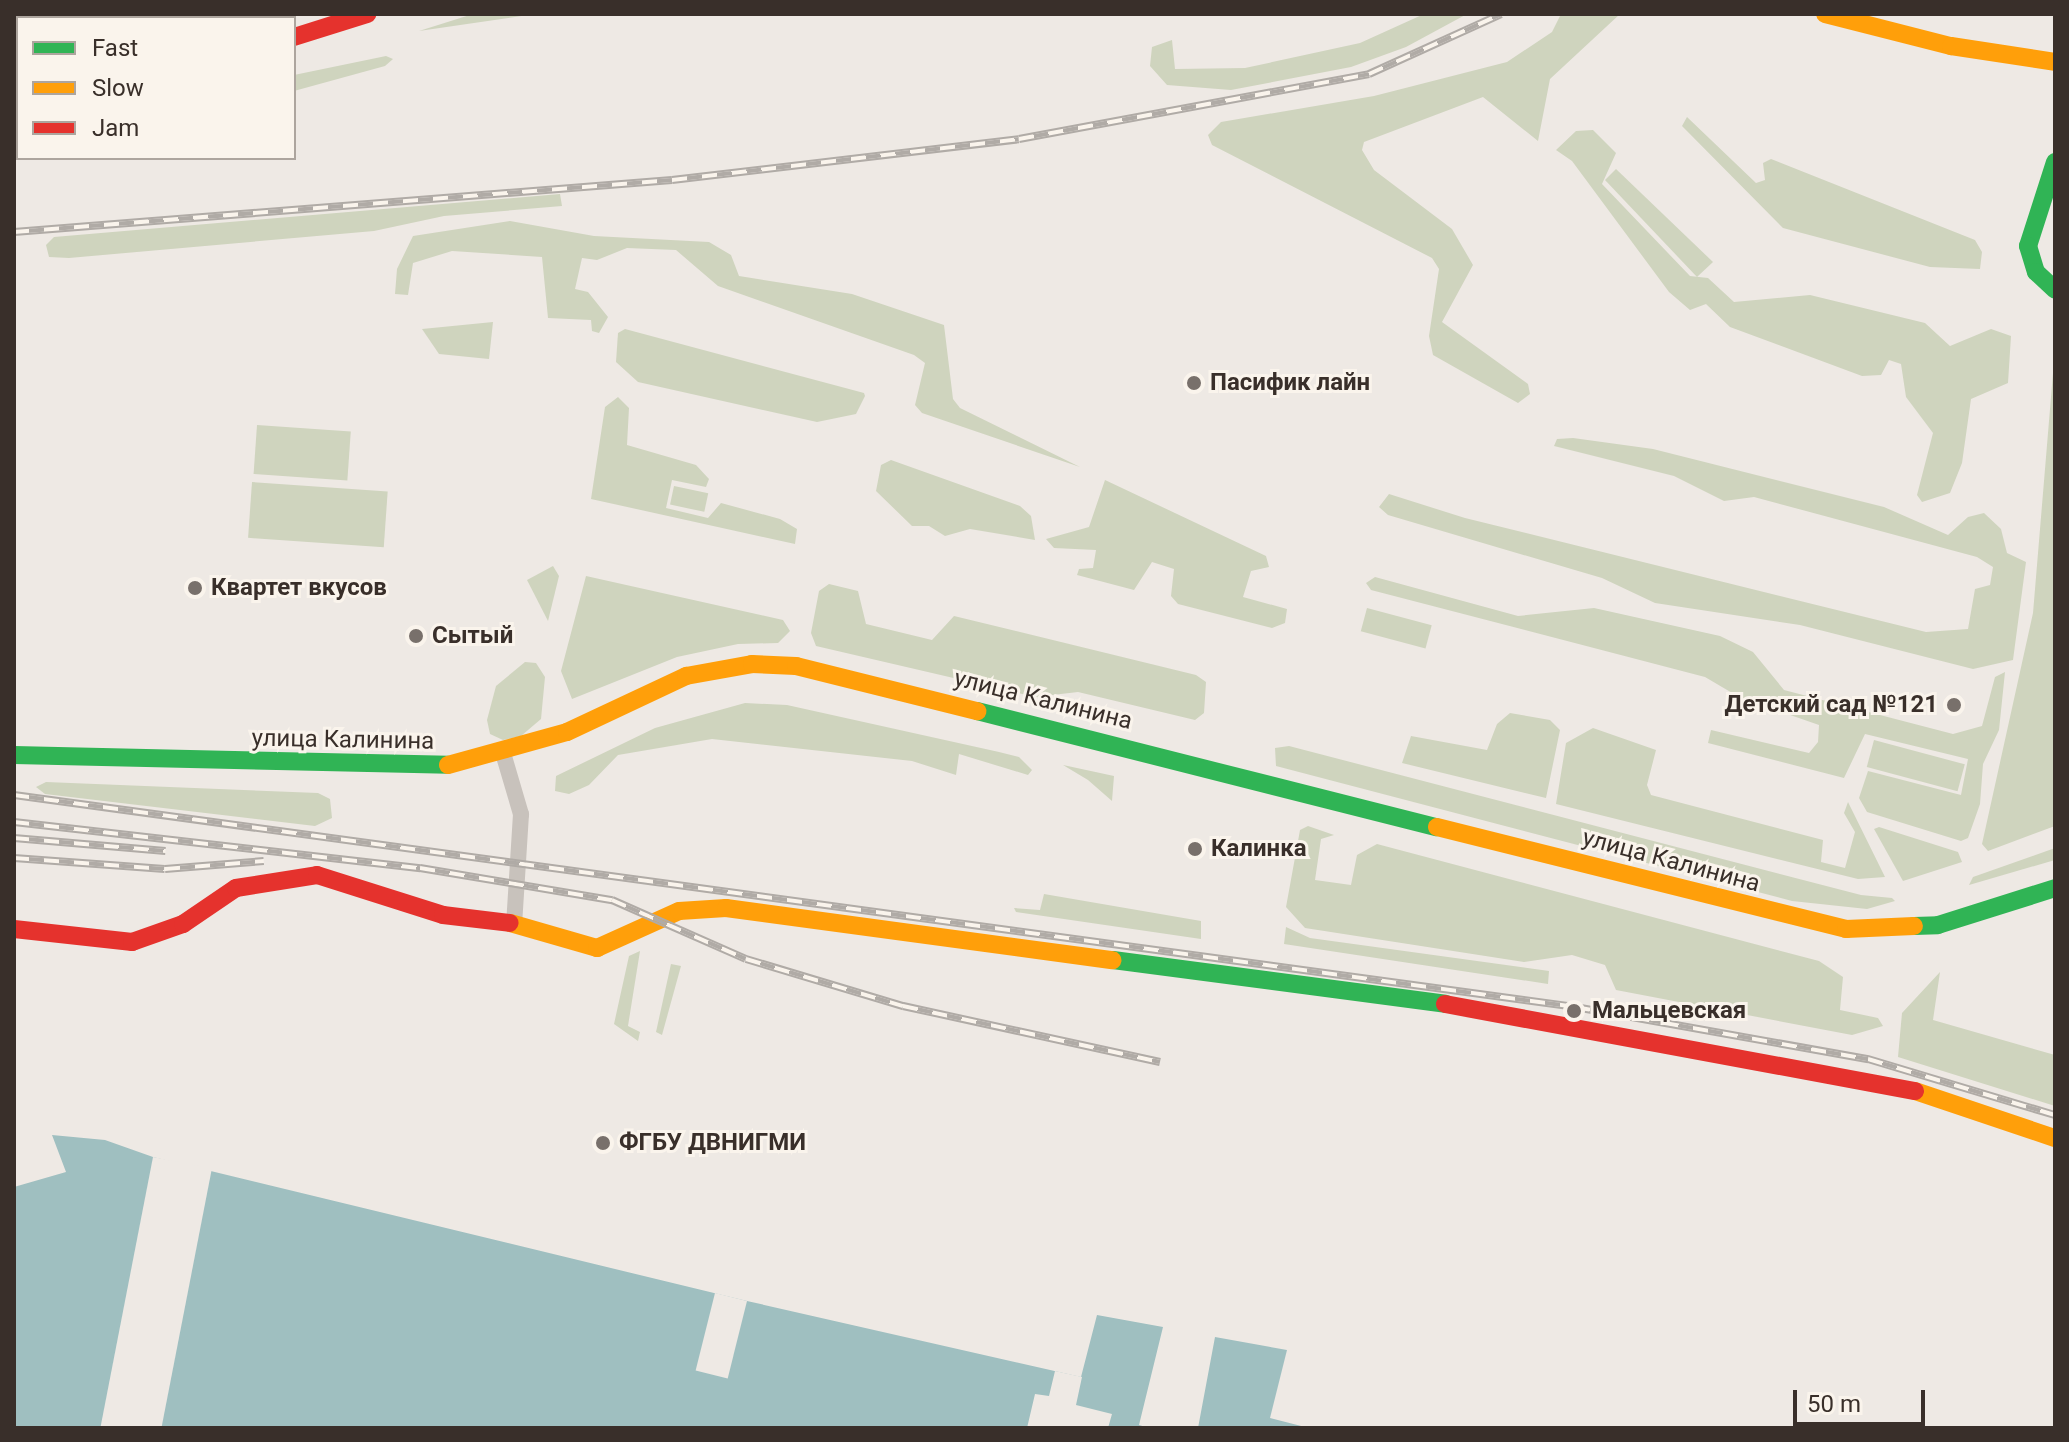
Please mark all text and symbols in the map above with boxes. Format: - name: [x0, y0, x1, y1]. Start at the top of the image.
- legend: [16, 16, 296, 160]
- text: Fast: [92, 34, 138, 62]
- text: Slow: [92, 74, 144, 102]
- text: Jam: [92, 114, 139, 142]
- place label: Пасифик лайн: [1210, 369, 1370, 397]
- marker: Пасифик лайн: [1185, 374, 1203, 392]
- place label: Квартет вкусов: [211, 574, 387, 602]
- marker: Квартет вкусов: [186, 579, 204, 597]
- place label: Сытый: [432, 622, 513, 650]
- marker: Сытый: [407, 627, 425, 645]
- street label: улица Калинина: [951, 664, 1135, 736]
- place label: Детский сад №121: [1725, 691, 1938, 719]
- marker: Детский сад №121: [1945, 696, 1963, 714]
- street label: улица Калинина: [251, 724, 435, 756]
- street label: улица Калинина: [1579, 823, 1763, 899]
- place label: Калинка: [1211, 835, 1306, 863]
- marker: Калинка: [1186, 840, 1204, 858]
- place label: Мальцевская: [1592, 997, 1746, 1025]
- marker: Мальцевская: [1563, 1000, 1585, 1022]
- place label: ФГБУ ДВНИГМИ: [619, 1129, 806, 1157]
- marker: ФГБУ ДВНИГМИ: [594, 1134, 612, 1152]
- scale bar: [1797, 1374, 1929, 1424]
- text: 50 m: [1807, 1390, 1861, 1418]

